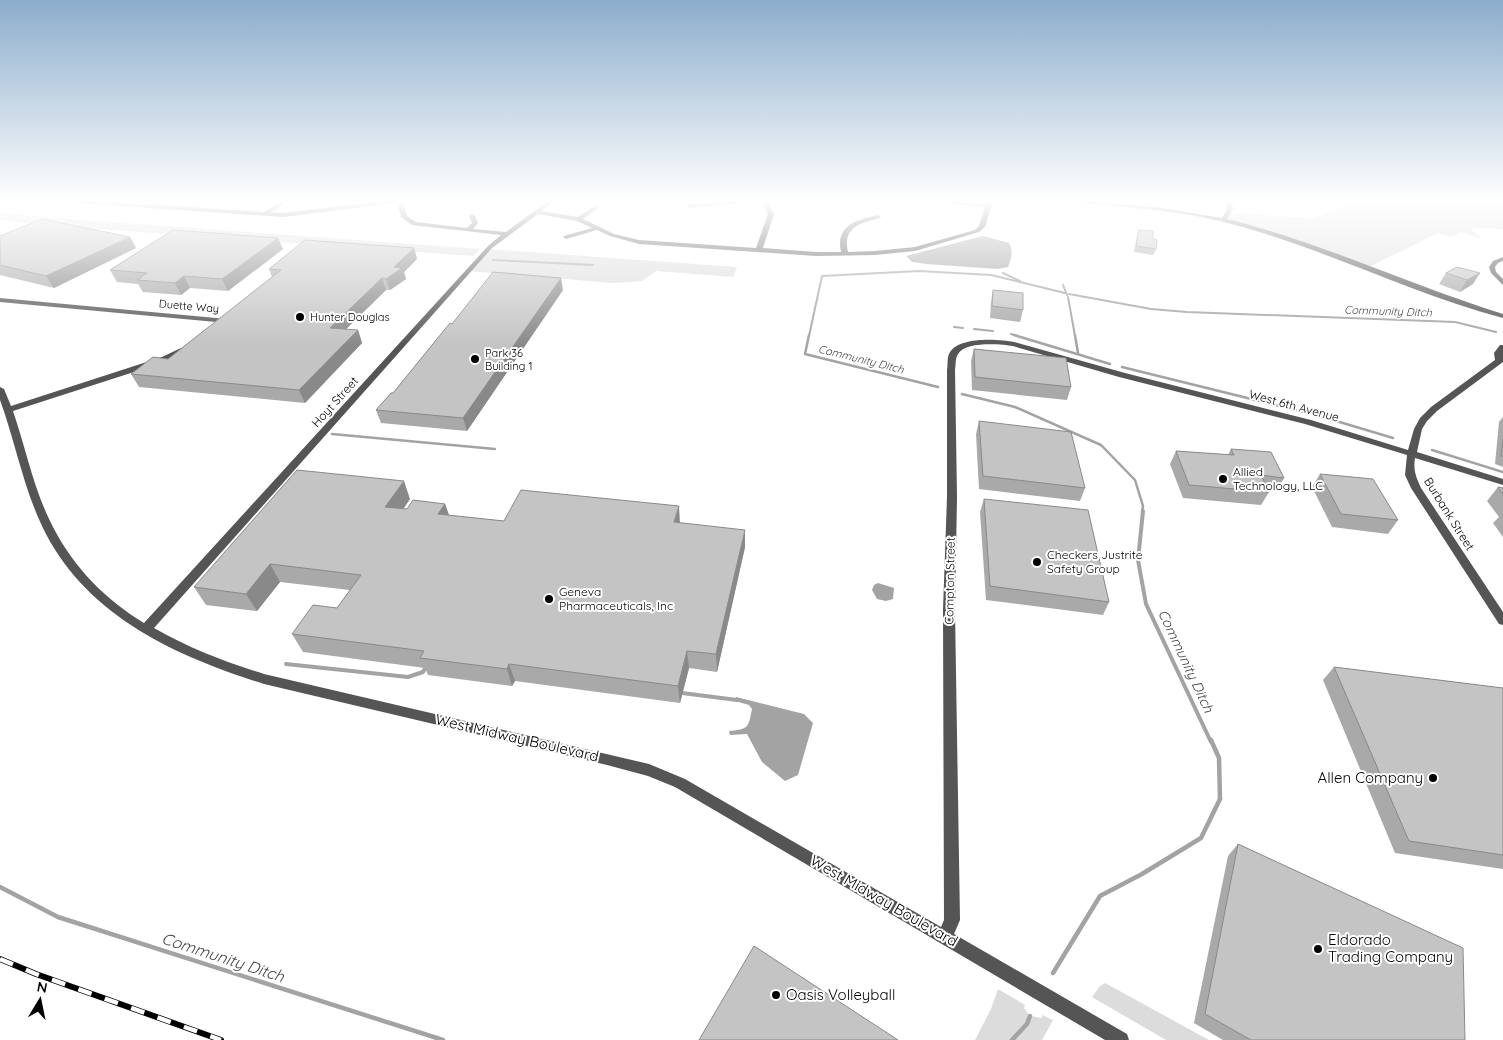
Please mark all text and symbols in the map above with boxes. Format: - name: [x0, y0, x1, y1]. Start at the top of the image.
- street label: Duette Way: [158, 296, 220, 316]
- water label: Community Ditch: [1344, 302, 1433, 320]
- place label: Hunter Douglas: [310, 310, 390, 324]
- marker: Hunter Douglas: [294, 311, 306, 323]
- water label: Community Ditch: [817, 342, 906, 377]
- place label: Park 36 Building 1: [485, 346, 533, 373]
- marker: Park 36 Building 1: [469, 353, 481, 365]
- street label: Hoyt Street: [308, 373, 361, 430]
- street label: West 6th Avenue: [1247, 386, 1341, 425]
- place label: Allied Technology, LLC: [1233, 464, 1323, 493]
- marker: Allied Technology, LLC: [1217, 473, 1229, 485]
- street label: Burbank Street: [1421, 474, 1478, 553]
- street label: Compton Street: [941, 537, 958, 625]
- place label: Checkers Justrite Safety Group: [1047, 547, 1143, 576]
- marker: Checkers Justrite Safety Group: [1031, 556, 1043, 568]
- place label: Geneva Pharmaceuticals, Inc: [559, 584, 673, 613]
- marker: Geneva Pharmaceuticals, Inc: [543, 593, 555, 605]
- water label: Community Ditch: [1154, 607, 1218, 716]
- street label: West Midway Boulevard: [433, 709, 601, 766]
- place label: Allen Company: [1317, 768, 1423, 787]
- marker: Allen Company: [1427, 772, 1439, 784]
- street label: West Midway Boulevard: [807, 851, 961, 951]
- water label: Community Ditch: [159, 928, 288, 987]
- place label: Eldorado Trading Company: [1328, 930, 1453, 966]
- marker: Eldorado Trading Company: [1312, 943, 1324, 955]
- north arrow: [15, 975, 65, 1025]
- text: N: [36, 977, 49, 997]
- place label: Oasis Volleyball: [786, 985, 895, 1004]
- marker: Oasis Volleyball: [770, 989, 782, 1001]

